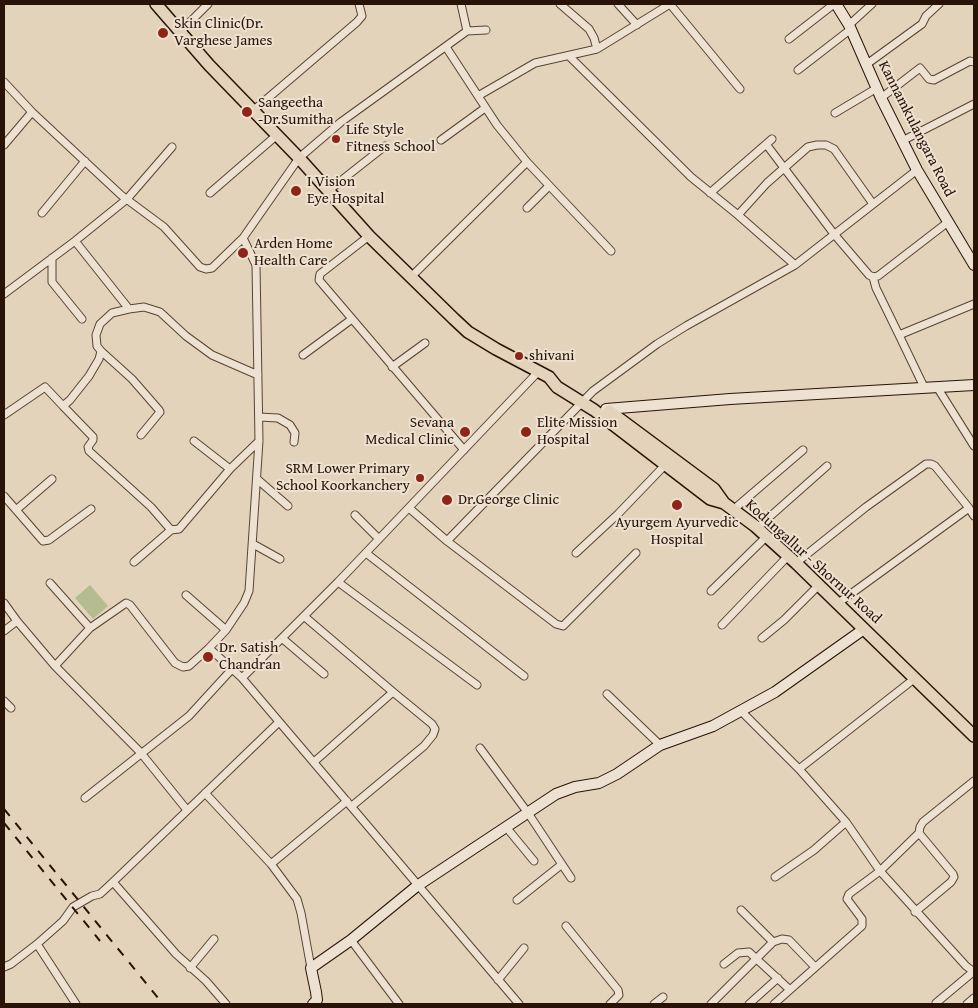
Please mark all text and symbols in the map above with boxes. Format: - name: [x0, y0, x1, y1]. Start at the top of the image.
- place label: Skin Clinic(Dr. Varghese James: [174, 15, 272, 50]
- marker: Skin Clinic(Dr. Varghese James: [156, 26, 170, 40]
- street label: Kannamkulangara Road: [874, 58, 958, 200]
- place label: Sangeetha -Dr.Sumitha: [258, 94, 334, 129]
- marker: Sangeetha -Dr.Sumitha: [240, 105, 254, 119]
- place label: Life Style Fitness School: [346, 121, 435, 156]
- marker: Life Style Fitness School: [330, 133, 342, 145]
- place label: I Vision Eye Hospital: [307, 173, 385, 208]
- marker: I Vision Eye Hospital: [289, 184, 303, 198]
- place label: Arden Home Health Care: [254, 235, 333, 270]
- marker: Arden Home Health Care: [236, 246, 250, 260]
- place label: shivani: [529, 347, 574, 365]
- marker: shivani: [513, 350, 525, 362]
- place label: Sevana Medical Clinic: [365, 414, 454, 449]
- place label: Elite Mission Hospital: [537, 414, 617, 449]
- marker: Sevana Medical Clinic: [458, 425, 472, 439]
- marker: Elite Mission Hospital: [519, 425, 533, 439]
- place label: SRM Lower Primary School Koorkanchery: [276, 460, 410, 495]
- marker: SRM Lower Primary School Koorkanchery: [414, 472, 426, 484]
- place label: Dr.George Clinic: [458, 491, 559, 509]
- marker: Dr.George Clinic: [440, 493, 454, 507]
- street label: Kodungallur - Shornur Road: [741, 496, 885, 628]
- marker: Ayurgem Ayurvedic Hospital: [670, 498, 684, 512]
- place label: Ayurgem Ayurvedic Hospital: [615, 514, 739, 549]
- place label: Dr. Satish Chandran: [219, 639, 281, 674]
- marker: Dr. Satish Chandran: [201, 650, 215, 664]

